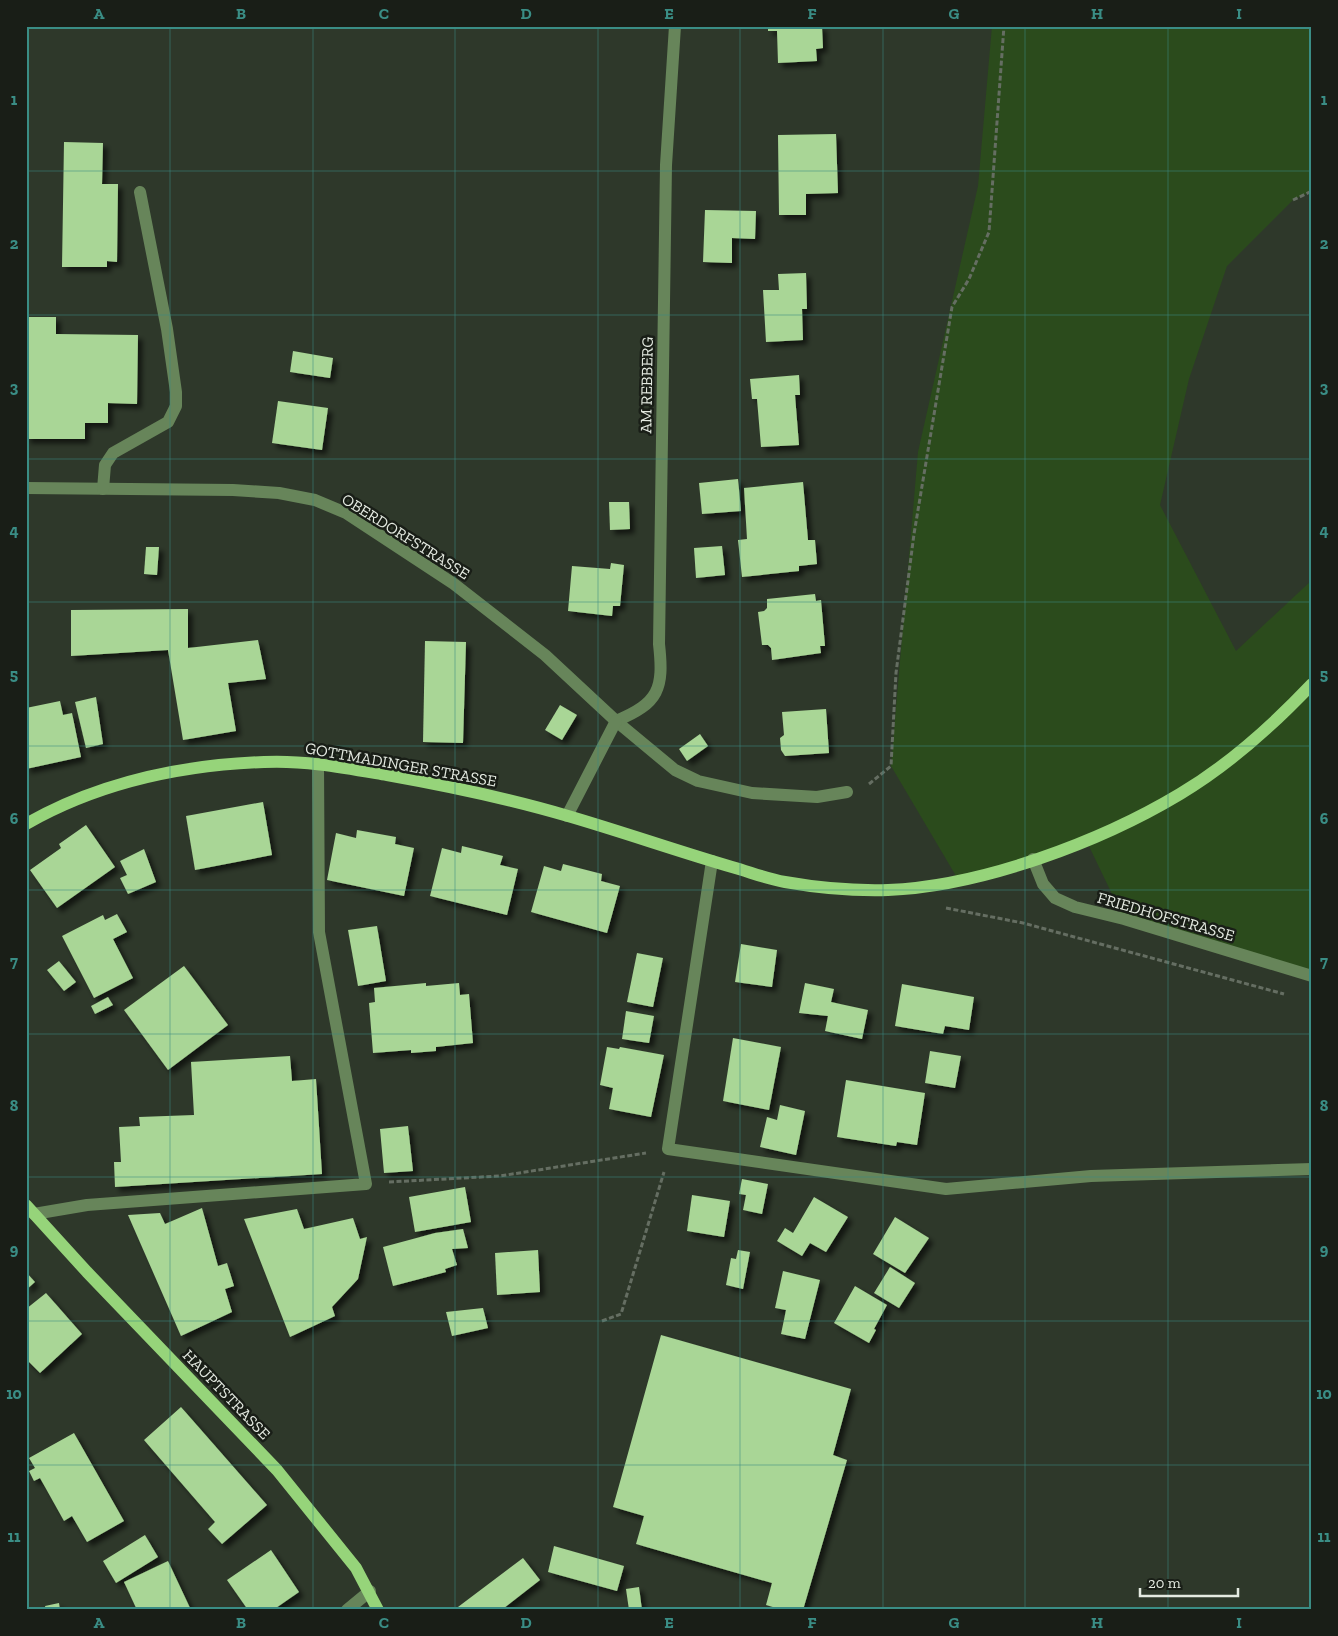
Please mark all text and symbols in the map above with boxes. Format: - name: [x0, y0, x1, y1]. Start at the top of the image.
- text: A: [94, 4, 105, 23]
- text: B: [236, 4, 246, 23]
- text: C: [379, 4, 389, 23]
- text: D: [520, 4, 532, 23]
- text: E: [664, 4, 674, 23]
- text: F: [807, 4, 817, 23]
- text: G: [949, 4, 960, 23]
- text: H: [1091, 4, 1103, 23]
- text: I: [1236, 4, 1242, 23]
- text: 1: [11, 90, 18, 109]
- text: 1: [1321, 90, 1328, 109]
- text: 2: [10, 234, 19, 253]
- text: 2: [1320, 234, 1329, 253]
- street label: AM REBBERG: [636, 336, 657, 434]
- text: 3: [10, 378, 19, 397]
- text: 3: [1320, 378, 1329, 397]
- street label: OBERDORFSTRASSE: [338, 489, 473, 583]
- text: 4: [9, 521, 19, 540]
- text: 4: [1319, 521, 1329, 540]
- text: 5: [10, 665, 18, 684]
- text: 5: [1320, 665, 1328, 684]
- street label: GOTTMADINGER STRASSE: [304, 738, 498, 791]
- text: 6: [10, 809, 19, 828]
- text: 6: [1320, 809, 1329, 828]
- street label: FRIEDHOFSTRASSE: [1095, 888, 1237, 945]
- text: 7: [10, 952, 18, 971]
- text: 7: [1320, 952, 1328, 971]
- text: 8: [10, 1096, 19, 1115]
- text: 8: [1320, 1096, 1329, 1115]
- text: 9: [10, 1240, 19, 1259]
- text: 9: [1320, 1240, 1329, 1259]
- street label: HAUPTSTRASSE: [179, 1345, 274, 1443]
- text: 10: [6, 1384, 22, 1403]
- text: 10: [1316, 1384, 1332, 1403]
- text: 11: [8, 1527, 21, 1546]
- text: 11: [1318, 1527, 1331, 1546]
- scale bar: [1140, 1566, 1238, 1598]
- text: 20 m: [1148, 1574, 1181, 1592]
- text: A: [94, 1613, 105, 1632]
- text: B: [236, 1613, 246, 1632]
- text: C: [379, 1613, 389, 1632]
- text: D: [520, 1613, 532, 1632]
- text: E: [664, 1613, 674, 1632]
- text: F: [807, 1613, 817, 1632]
- text: G: [949, 1613, 960, 1632]
- text: H: [1091, 1613, 1103, 1632]
- text: I: [1236, 1613, 1242, 1632]

